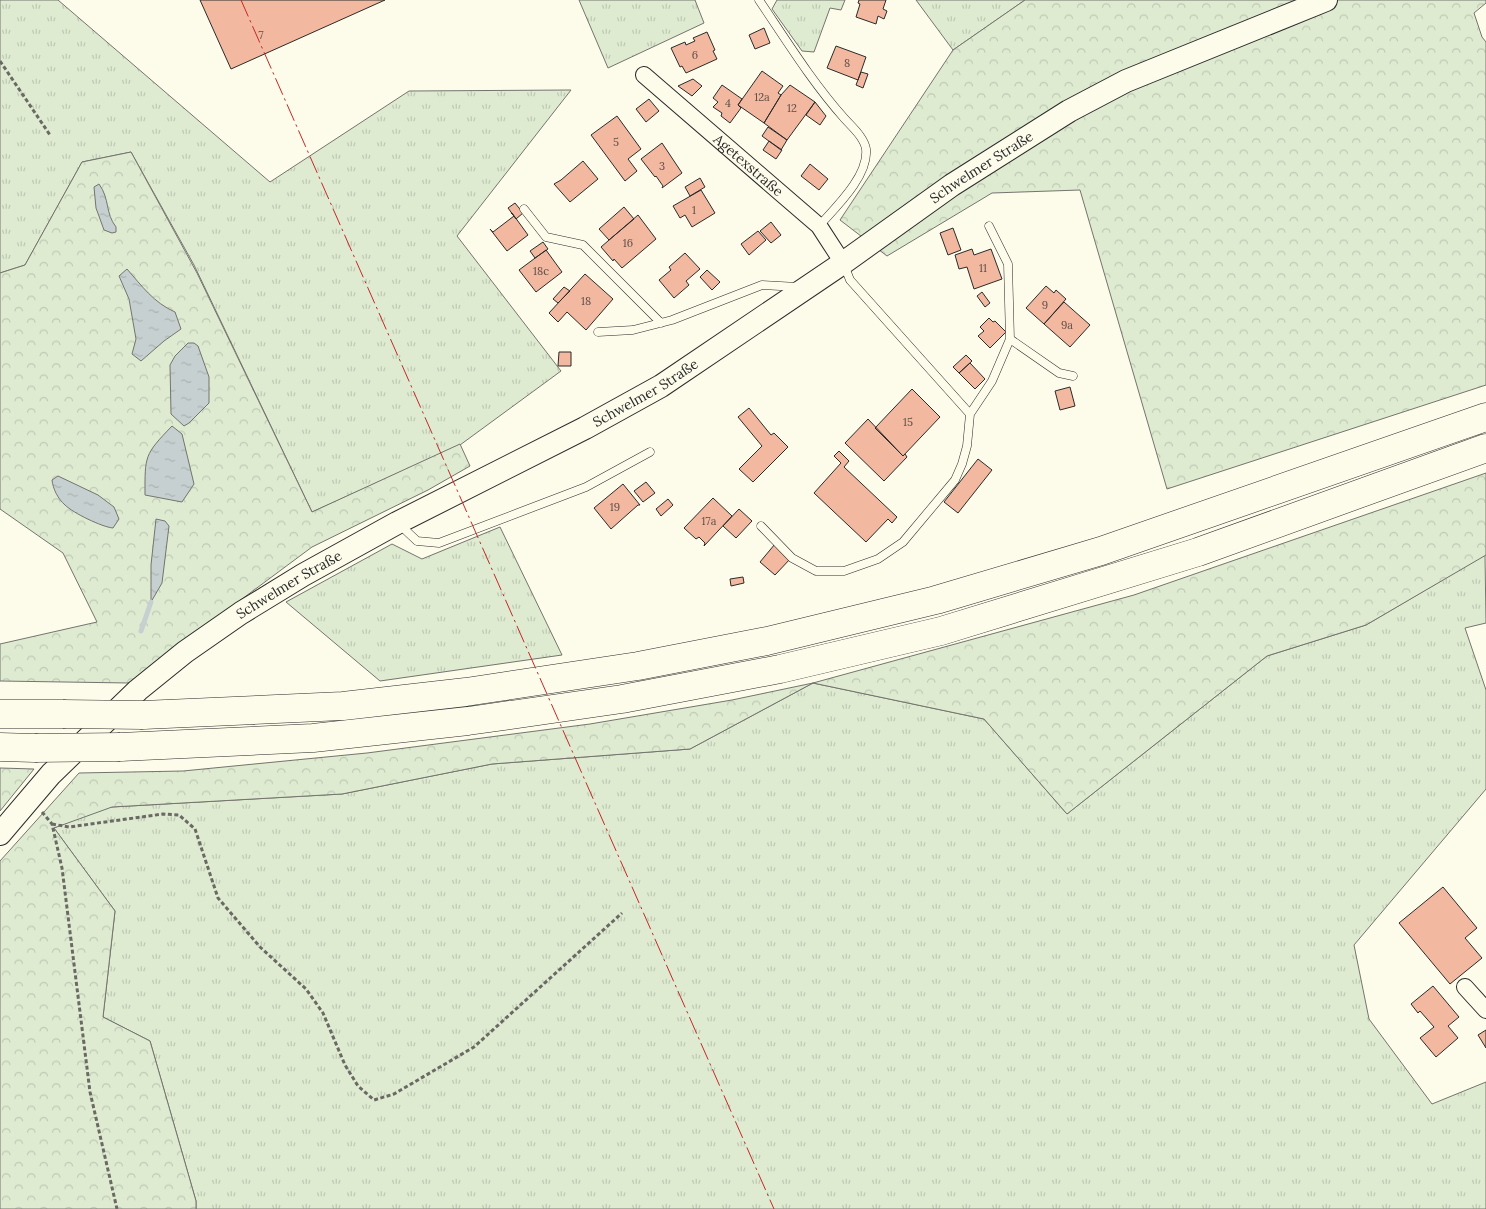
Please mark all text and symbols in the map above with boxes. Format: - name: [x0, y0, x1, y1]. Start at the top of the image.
- house number: 7: [258, 28, 264, 42]
- house number: 6: [692, 48, 698, 62]
- house number: 8: [844, 56, 850, 70]
- house number: 12a: [754, 90, 770, 104]
- house number: 4: [725, 96, 731, 110]
- house number: 12: [787, 101, 797, 115]
- street label: Schwelmer Straße: [926, 127, 1037, 207]
- street label: Agetexstraße: [709, 129, 787, 201]
- house number: 5: [613, 135, 619, 149]
- house number: 3: [659, 159, 665, 173]
- house number: 1: [692, 203, 696, 217]
- house number: 16: [623, 236, 633, 250]
- house number: 11: [979, 261, 987, 275]
- house number: 18c: [533, 264, 549, 278]
- house number: 18: [581, 294, 591, 308]
- house number: 9: [1042, 298, 1048, 312]
- house number: 9a: [1061, 318, 1073, 332]
- street label: Schwelmer Straße: [589, 354, 702, 431]
- house number: 15: [903, 415, 913, 429]
- house number: 19: [610, 500, 620, 514]
- house number: 17a: [702, 514, 717, 528]
- street label: Schwelmer Straße: [232, 546, 345, 623]

